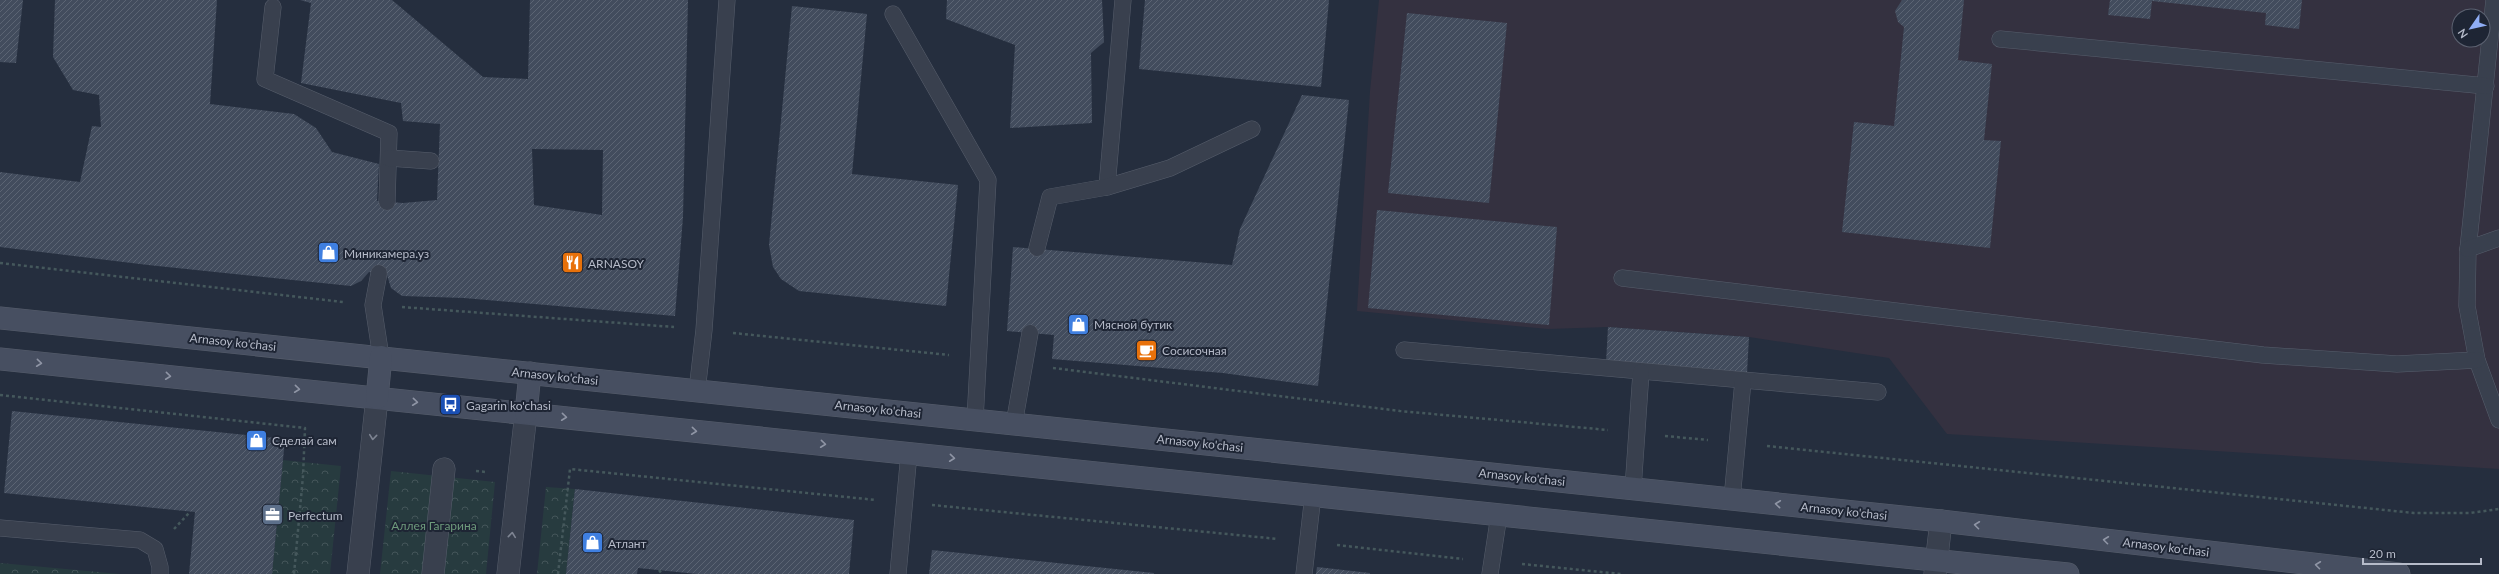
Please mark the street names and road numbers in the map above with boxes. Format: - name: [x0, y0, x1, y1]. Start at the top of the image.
- street label: Arnasoy ko'chasi: [189, 330, 277, 354]
- street label: Arnasoy ko'chasi: [511, 364, 599, 388]
- street label: Arnasoy ko'chasi: [834, 397, 922, 421]
- street label: Arnasoy ko'chasi: [1156, 431, 1244, 455]
- street label: Arnasoy ko'chasi: [1478, 465, 1566, 489]
- street label: Arnasoy ko'chasi: [1800, 499, 1888, 523]
- street label: Arnasoy ko'chasi: [2122, 534, 2210, 560]

